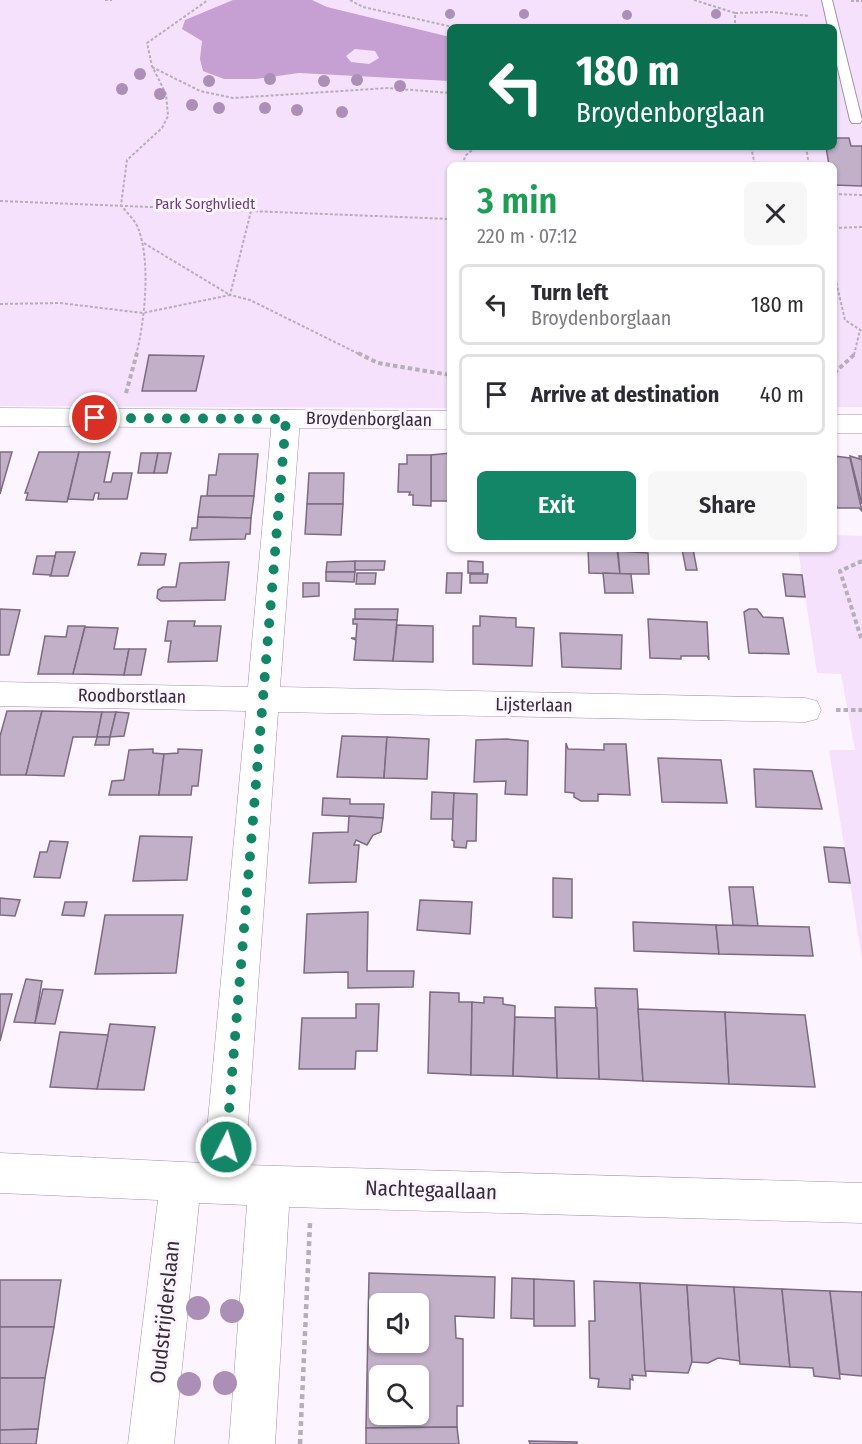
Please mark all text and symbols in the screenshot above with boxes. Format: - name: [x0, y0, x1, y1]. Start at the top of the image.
- text: 180 m: [576, 46, 680, 96]
- icon: left: [477, 48, 555, 126]
- text: Broydenborglaan: [576, 97, 765, 129]
- text: 3 min: [477, 179, 557, 223]
- button: close: [744, 182, 807, 245]
- park label: Park Sorghvliedt: [155, 195, 255, 213]
- text: 220 m · 07:12: [477, 224, 577, 248]
- text: Turn left: [531, 279, 609, 306]
- icon: left: [480, 288, 513, 321]
- text: 180 m: [751, 291, 804, 318]
- text: Broydenborglaan: [531, 306, 671, 330]
- icon: arrive: [480, 378, 513, 411]
- text: Arrive at destination: [531, 381, 719, 408]
- text: 40 m: [760, 381, 804, 408]
- pin: [69, 392, 120, 443]
- icon: arrive: [78, 401, 111, 434]
- street label: Broydenborglaan: [306, 407, 432, 431]
- button: Exit: [477, 471, 636, 540]
- button: Share: [648, 471, 807, 540]
- street label: Roodborstlaan: [78, 684, 186, 708]
- street label: Lijsterlaan: [495, 693, 573, 717]
- position arrow: [194, 1115, 258, 1179]
- street label: Nachtegaallaan: [364, 1175, 498, 1205]
- street label: Oudstrijderslaan: [145, 1239, 185, 1385]
- map controls: [369, 1293, 429, 1425]
- button: sound: [369, 1293, 429, 1353]
- button: search: [369, 1365, 429, 1425]

